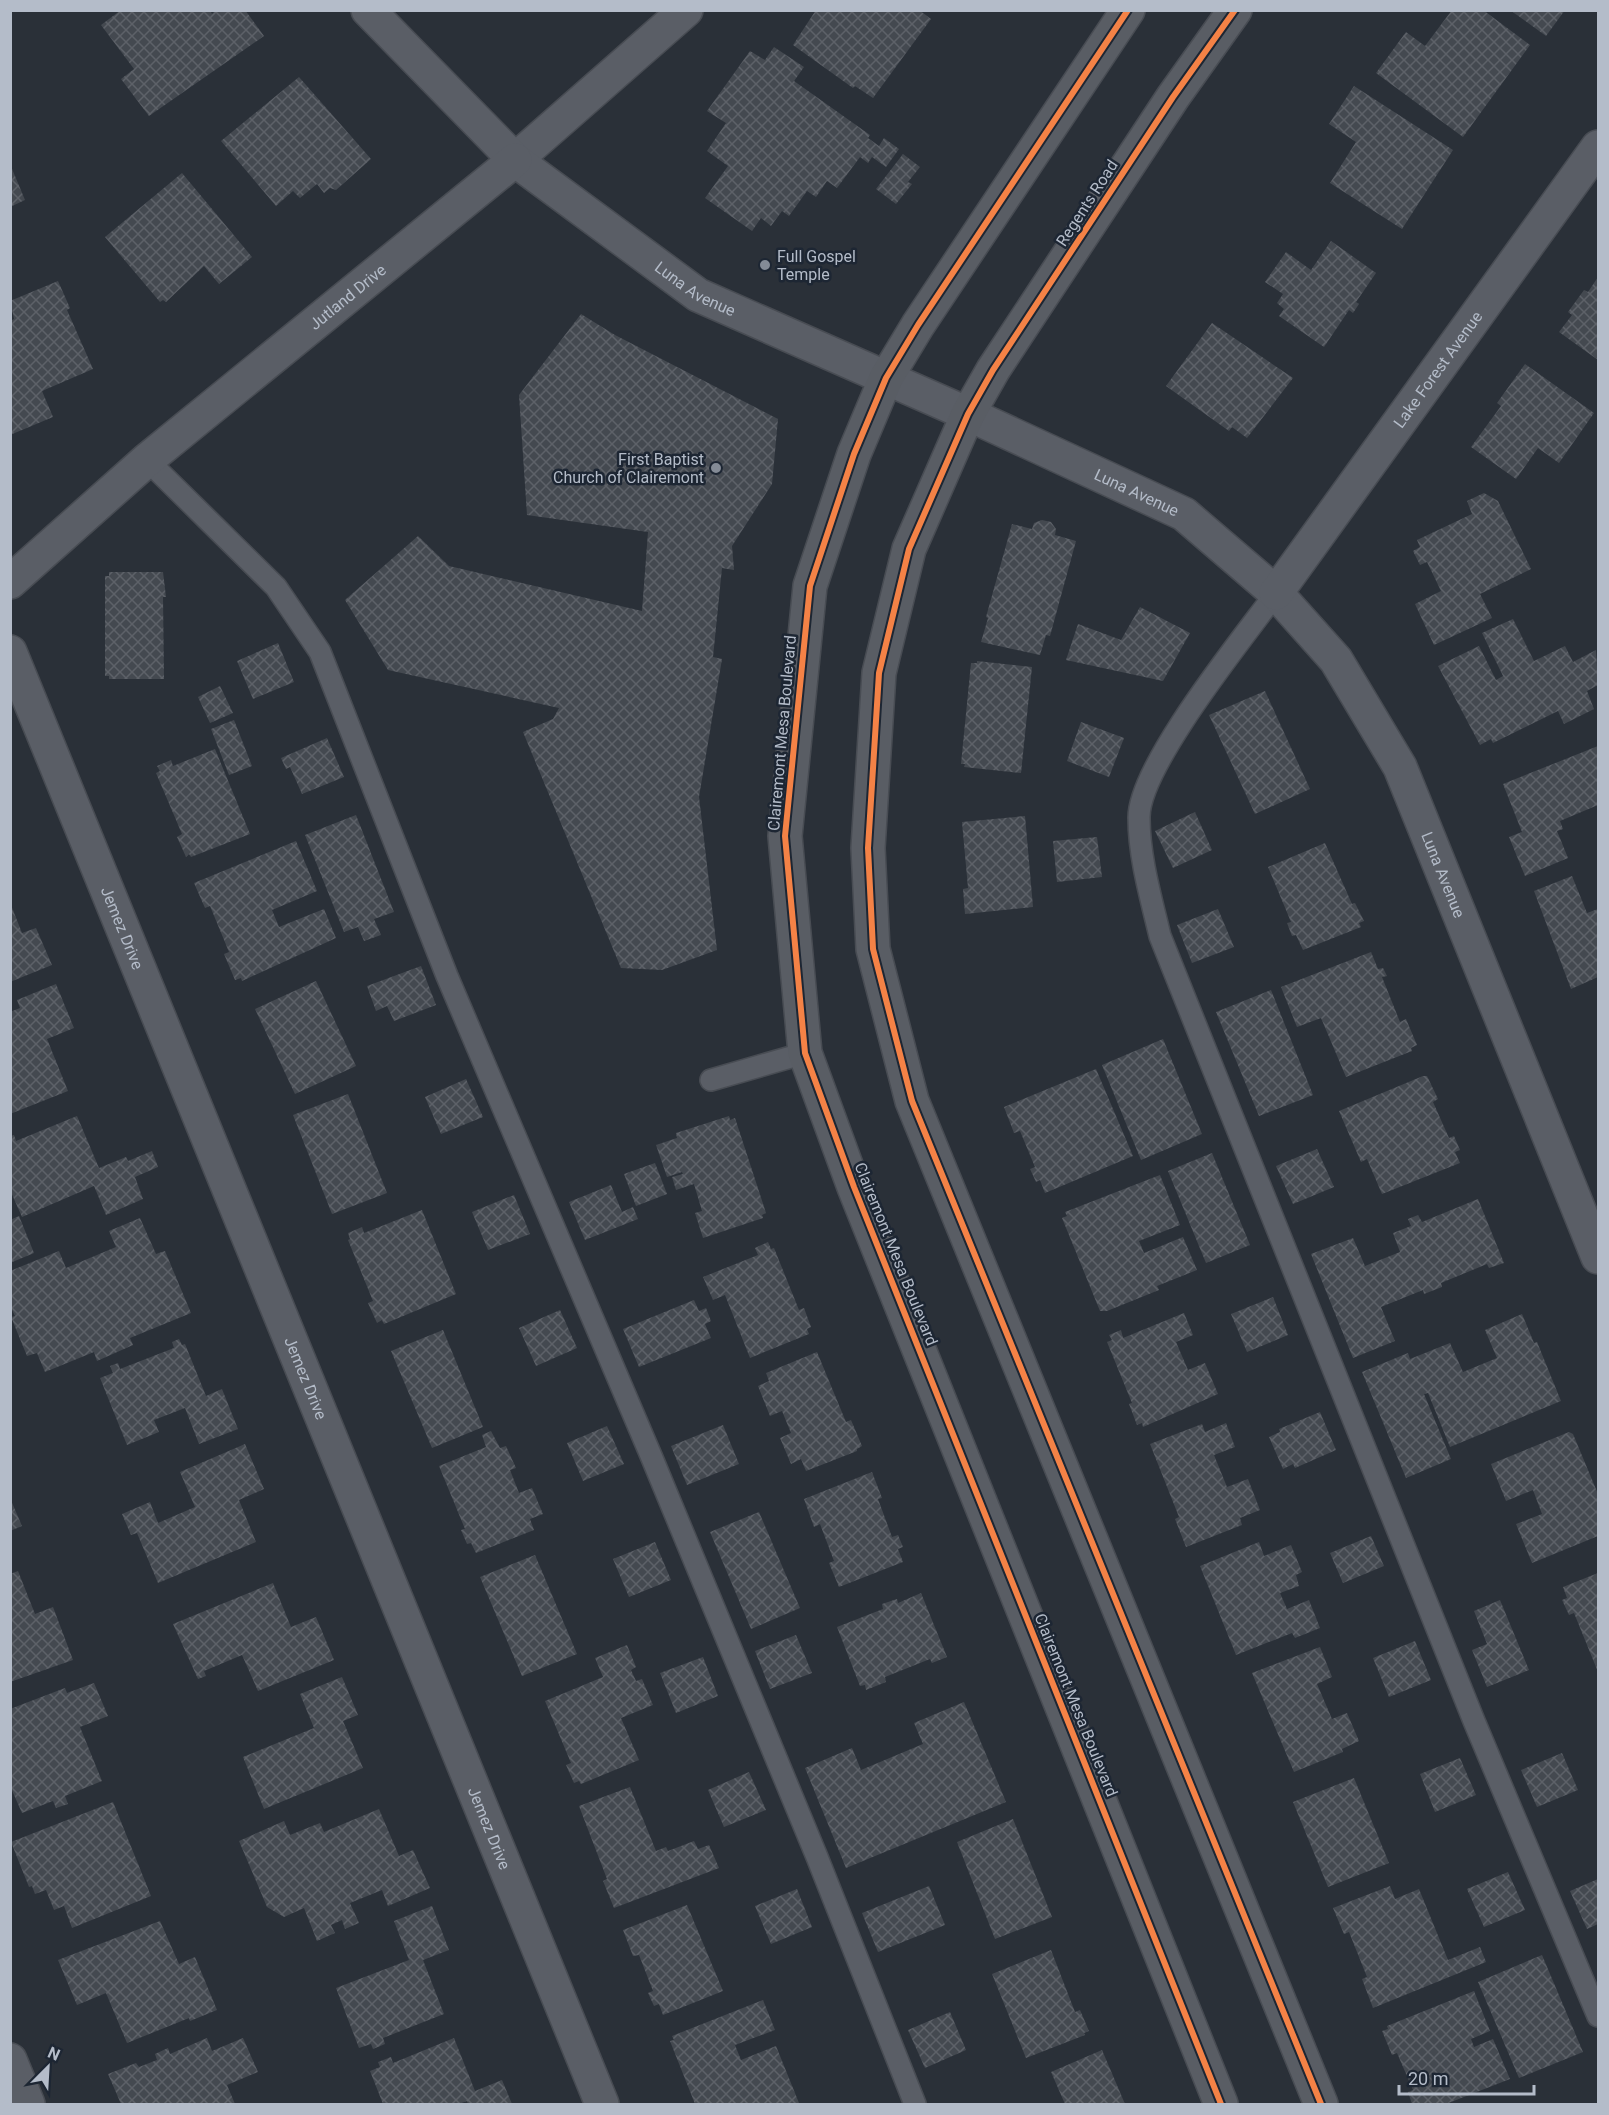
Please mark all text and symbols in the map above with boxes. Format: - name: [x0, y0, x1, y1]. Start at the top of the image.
- street label: Regents Road: [1052, 156, 1122, 250]
- place label: Full Gospel Temple: [777, 247, 856, 284]
- street label: Luna Avenue: [651, 257, 738, 320]
- marker: Full Gospel Temple: [758, 258, 772, 272]
- street label: Jutland Drive: [305, 260, 390, 333]
- street label: Lake Forest Avenue: [1389, 307, 1486, 431]
- place label: First Baptist Church of Clairemont: [553, 450, 704, 487]
- marker: First Baptist Church of Clairemont: [709, 461, 723, 475]
- street label: Luna Avenue: [1092, 464, 1182, 520]
- street label: Clairemont Mesa Boulevard: [764, 635, 800, 831]
- street label: Luna Avenue: [1418, 829, 1469, 920]
- street label: Jemez Drive: [97, 884, 148, 972]
- street label: Clairemont Mesa Boulevard: [850, 1160, 942, 1348]
- street label: Jemez Drive: [281, 1334, 331, 1422]
- street label: Clairemont Mesa Boulevard: [1030, 1611, 1122, 1799]
- street label: Jemez Drive: [464, 1784, 515, 1872]
- north arrow: [18, 2037, 78, 2097]
- text: N: [45, 2043, 63, 2065]
- scale bar: [1399, 2058, 1534, 2096]
- text: 20 m: [1408, 2068, 1448, 2089]

